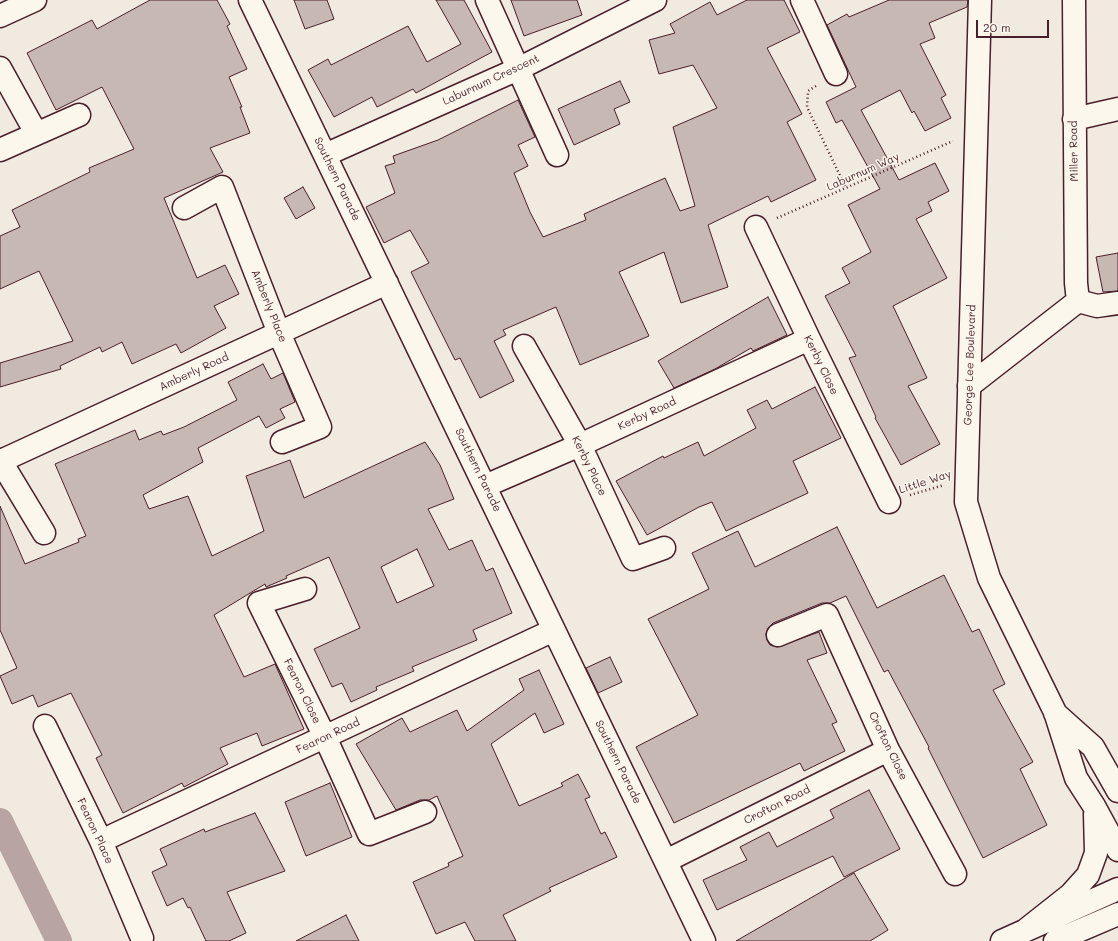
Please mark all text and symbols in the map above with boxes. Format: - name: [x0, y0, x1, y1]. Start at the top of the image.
- scale bar: [978, 12, 1051, 38]
- text: 20 m: [983, 19, 1011, 35]
- street label: Laburnum Crescent: [440, 52, 542, 108]
- street label: Miller Road: [1067, 120, 1081, 182]
- street label: Southern Parade: [311, 135, 363, 223]
- street label: Laburnum Way: [825, 150, 901, 194]
- street label: Amberly Place: [248, 268, 290, 344]
- street label: George Lee Boulevard: [961, 304, 979, 426]
- street label: Kerby Close: [801, 333, 841, 397]
- street label: Amberly Road: [157, 350, 231, 394]
- street label: Kerby Road: [616, 395, 678, 433]
- street label: Southern Parade: [452, 426, 504, 514]
- street label: Kerby Place: [569, 434, 609, 498]
- street label: Little Way: [897, 467, 953, 497]
- street label: Fearon Close: [281, 656, 323, 726]
- street label: Crofton Close: [866, 710, 910, 782]
- street label: Fearon Road: [294, 715, 362, 757]
- street label: Southern Parade: [592, 718, 644, 806]
- street label: Crofton Road: [742, 783, 812, 827]
- street label: Fearon Place: [74, 796, 116, 866]

